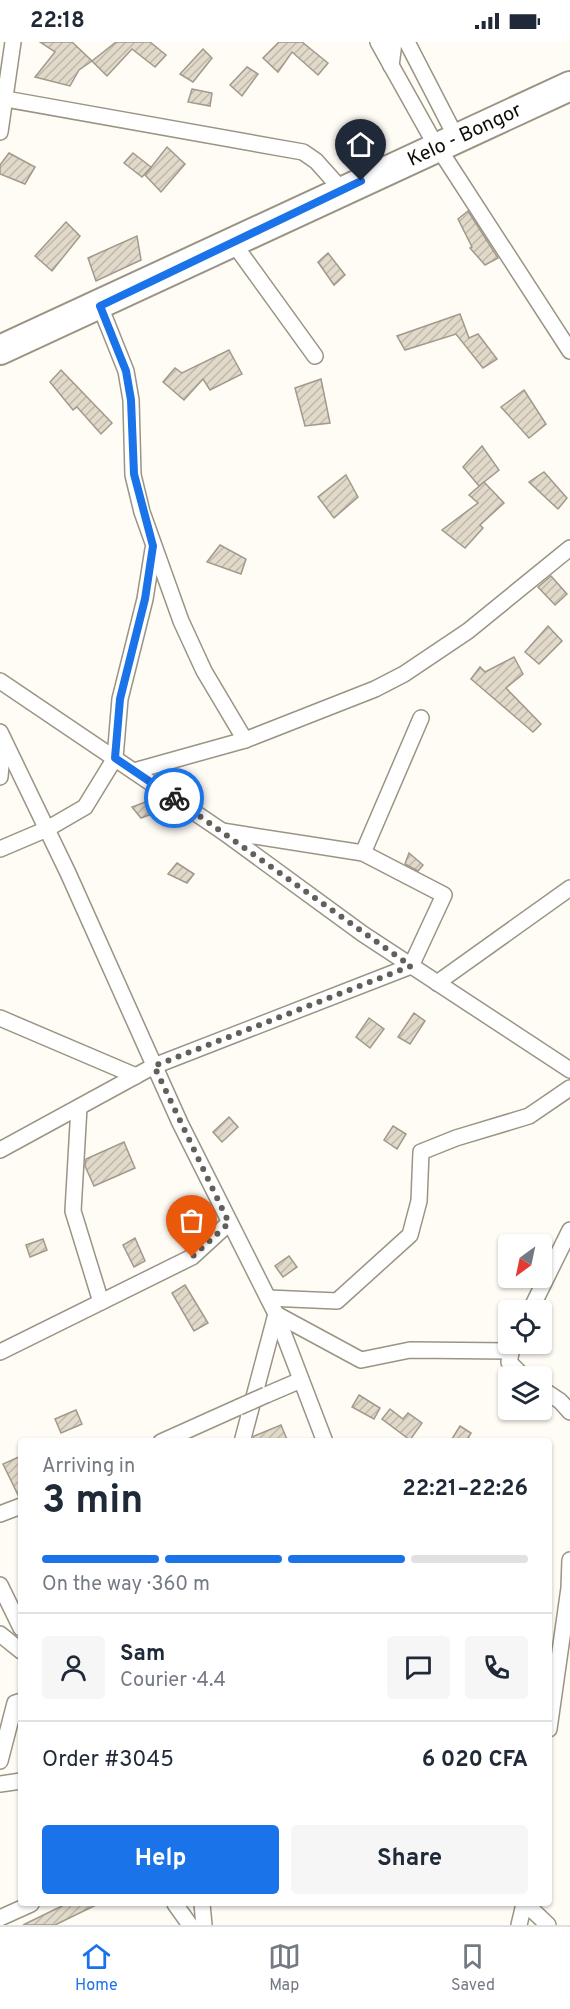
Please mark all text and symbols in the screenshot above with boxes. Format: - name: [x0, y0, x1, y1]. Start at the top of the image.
- text: 22:18: [30, 8, 85, 35]
- street label: Kelo - Bongor: [404, 98, 526, 174]
- pin: [335, 119, 386, 181]
- icon: home: [344, 128, 377, 161]
- courier: [144, 768, 204, 828]
- icon: bike: [158, 782, 191, 815]
- pin: [166, 1195, 217, 1257]
- icon: bag: [175, 1204, 208, 1237]
- north arrow: [498, 1234, 552, 1288]
- map controls: [498, 1234, 552, 1420]
- button: locate: [498, 1300, 552, 1354]
- button: layers: [498, 1366, 552, 1420]
- text: Arriving in: [42, 1454, 135, 1480]
- text: 22:21–22:26: [402, 1476, 528, 1503]
- text: 3 min: [42, 1478, 143, 1527]
- text: On the way · 360 m: [42, 1572, 210, 1598]
- button: person: [42, 1636, 105, 1699]
- button: chat: [387, 1636, 450, 1699]
- button: phone: [465, 1636, 528, 1699]
- text: Sam: [120, 1641, 165, 1668]
- text: Courier · 4.4: [120, 1668, 226, 1694]
- text: Order #3045: [42, 1747, 174, 1774]
- text: 6 020 CFA: [422, 1747, 528, 1774]
- button: Help: [42, 1825, 279, 1894]
- button: Share: [291, 1825, 528, 1894]
- tab: Home: [75, 1940, 118, 1996]
- tab: Map: [268, 1940, 301, 1996]
- tab: Saved: [451, 1940, 495, 1996]

